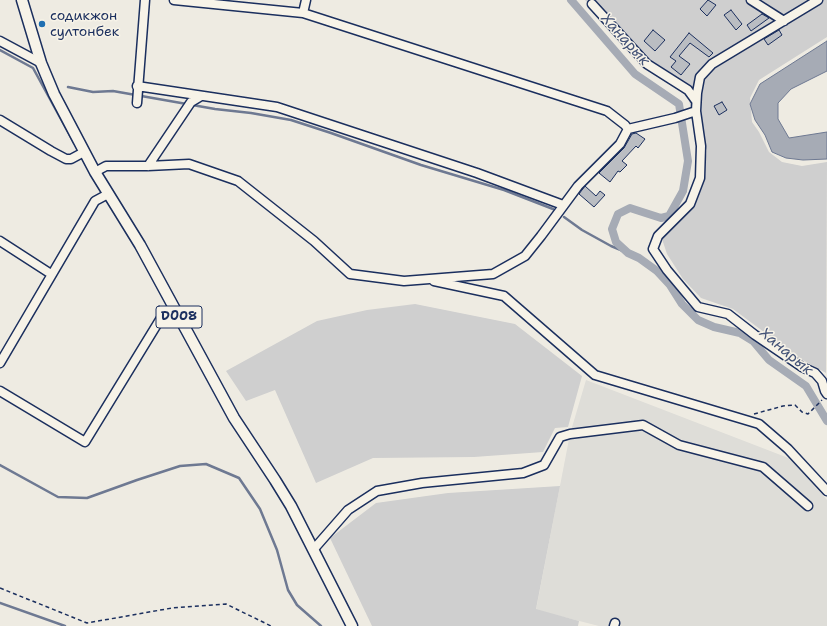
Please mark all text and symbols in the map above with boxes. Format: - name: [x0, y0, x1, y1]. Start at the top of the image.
- place label: содикжон султонбек: [50, 8, 119, 40]
- water label: Ханарык: [597, 10, 653, 70]
- marker: содикжон султонбек: [37, 19, 47, 29]
- road number: D008: [156, 306, 202, 328]
- water label: Ханарык: [756, 324, 816, 380]

